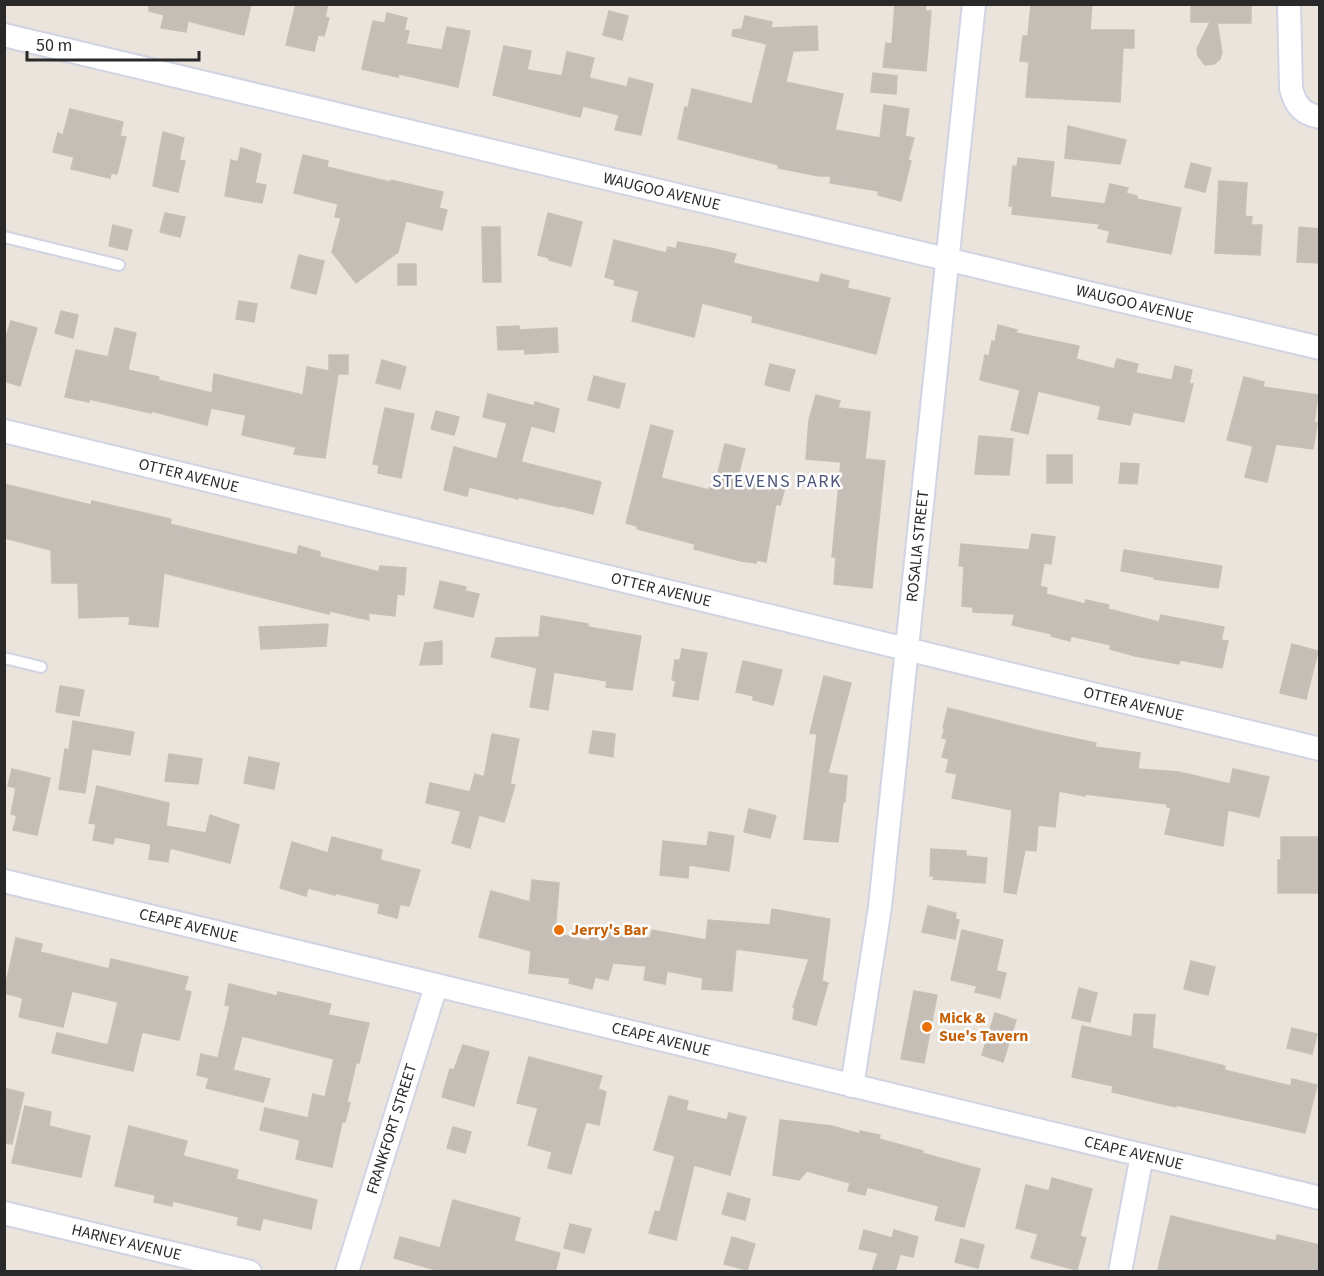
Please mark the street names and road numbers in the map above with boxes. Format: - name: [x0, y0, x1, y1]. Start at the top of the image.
- street label: WAUGOO AVENUE: [601, 167, 723, 216]
- street label: WAUGOO AVENUE: [1074, 279, 1195, 328]
- street label: OTTER AVENUE: [136, 453, 241, 498]
- street label: ROSALIA STREET: [901, 489, 934, 603]
- street label: OTTER AVENUE: [609, 567, 713, 613]
- street label: OTTER AVENUE: [1081, 681, 1186, 727]
- street label: CEAPE AVENUE: [137, 903, 241, 948]
- street label: CEAPE AVENUE: [609, 1017, 713, 1062]
- street label: FRANKFORT STREET: [361, 1060, 422, 1197]
- street label: CEAPE AVENUE: [1082, 1131, 1185, 1176]
- street label: HARNEY AVENUE: [69, 1219, 184, 1266]

